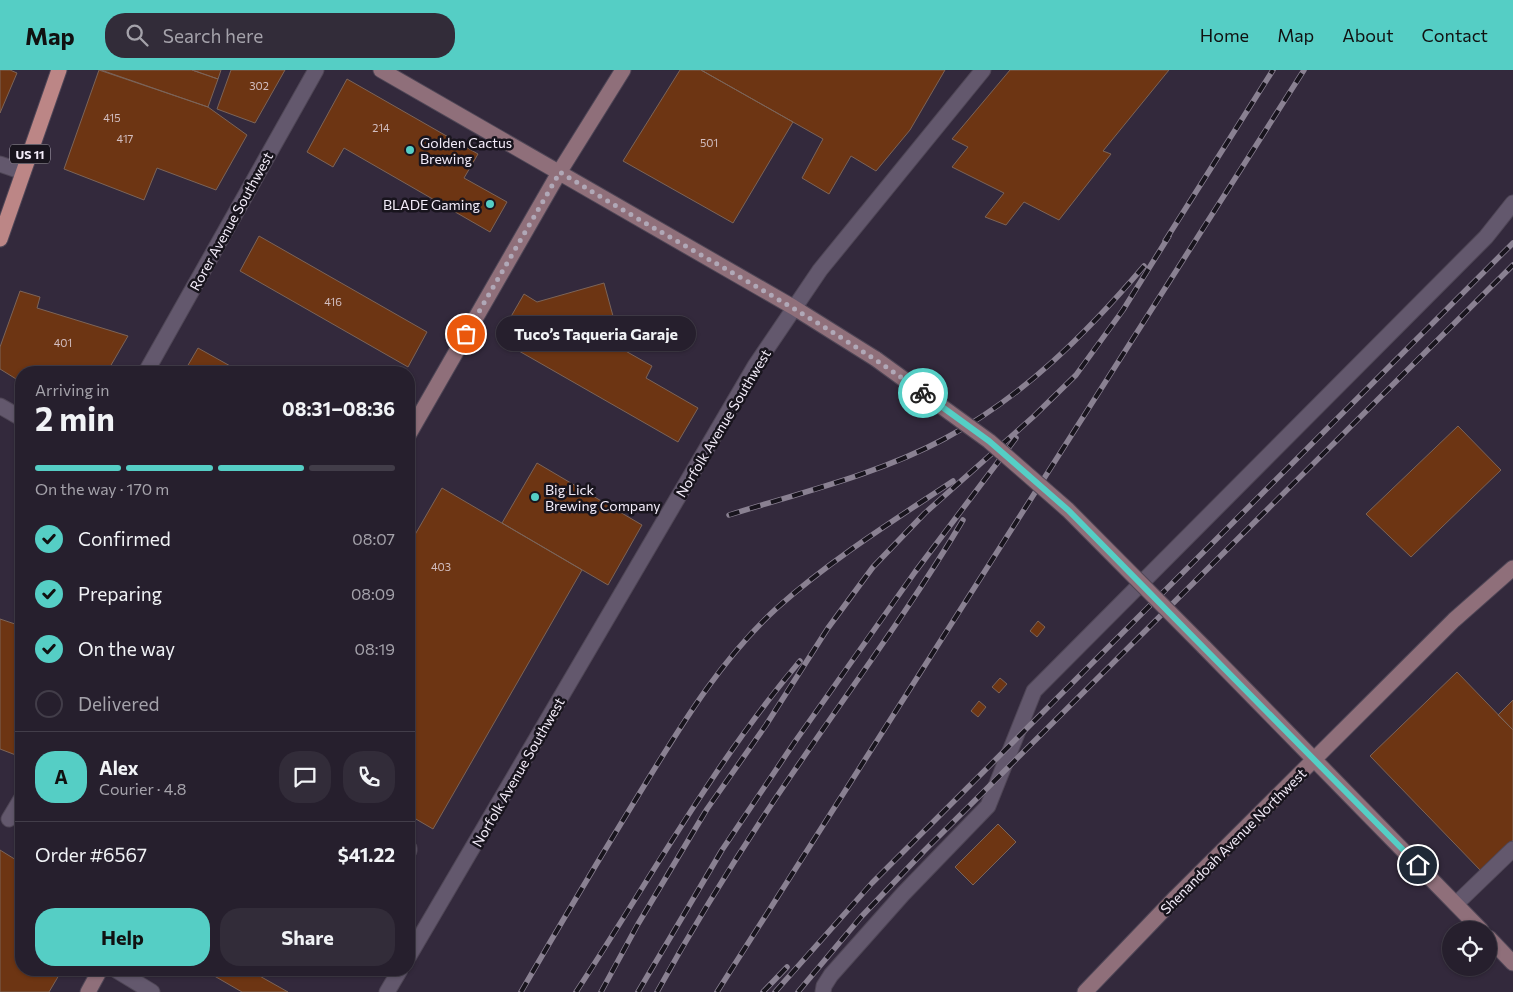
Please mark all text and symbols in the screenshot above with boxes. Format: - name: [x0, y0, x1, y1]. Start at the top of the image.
- search box: [105, 13, 455, 58]
- text: Map: [25, 21, 75, 50]
- icon: search: [123, 21, 151, 49]
- text: Search here: [163, 24, 263, 47]
- text: Home: [1200, 24, 1249, 46]
- text: Map: [1277, 24, 1314, 46]
- text: About: [1342, 24, 1394, 46]
- text: Contact: [1422, 24, 1488, 46]
- house number: 302: [249, 79, 269, 92]
- house number: 415: [103, 111, 121, 124]
- house number: 214: [372, 121, 390, 134]
- house number: 417: [117, 132, 134, 145]
- place label: Golden Cactus Brewing: [420, 134, 512, 167]
- house number: 501: [700, 136, 718, 149]
- road number: US 11: [10, 144, 50, 164]
- marker: Golden Cactus Brewing: [404, 144, 416, 156]
- street label: Rorer Avenue Southwest: [186, 148, 276, 293]
- place label: BLADE Gaming: [383, 196, 480, 213]
- marker: BLADE Gaming: [484, 198, 496, 210]
- house number: 416: [324, 295, 342, 308]
- pin: [445, 313, 487, 355]
- callout: Tuco’s Taqueria Garaje: [496, 316, 696, 352]
- icon: bag: [452, 320, 480, 348]
- text: Tuco’s Taqueria Garaje: [514, 324, 678, 343]
- house number: 401: [54, 336, 72, 349]
- street label: Norfolk Avenue Southwest: [672, 346, 774, 500]
- courier: [898, 368, 948, 418]
- icon: bike: [909, 379, 937, 407]
- text: Arriving in: [35, 380, 109, 399]
- text: 08:31–08:36: [282, 397, 395, 420]
- text: 2 min: [35, 398, 115, 438]
- text: On the way · 170 m: [35, 479, 169, 498]
- place label: Big Lick Brewing Company: [545, 481, 661, 514]
- marker: Big Lick Brewing Company: [529, 491, 541, 503]
- icon: check: [35, 525, 63, 553]
- text: Confirmed: [78, 527, 171, 550]
- text: 08:07: [352, 529, 395, 548]
- house number: 403: [431, 560, 451, 573]
- icon: check: [35, 580, 63, 608]
- text: Preparing: [78, 582, 162, 605]
- text: 08:09: [351, 584, 395, 603]
- icon: check: [35, 635, 63, 663]
- text: On the way: [78, 637, 175, 660]
- text: 08:19: [355, 639, 395, 658]
- text: Delivered: [78, 692, 159, 715]
- street label: Norfolk Avenue Southwest: [468, 694, 568, 850]
- button: chat: [279, 751, 331, 803]
- button: phone: [343, 751, 395, 803]
- text: Alex: [99, 756, 139, 779]
- street label: Shenandoah Avenue Northwest: [1157, 764, 1310, 917]
- text: A: [54, 765, 68, 788]
- text: Courier · 4.8: [99, 779, 186, 798]
- text: Order #6567: [35, 843, 147, 866]
- text: $41.22: [338, 843, 395, 866]
- pin: [1397, 844, 1439, 886]
- icon: home: [1404, 851, 1432, 879]
- button: Help: [35, 908, 210, 966]
- button: Share: [220, 908, 395, 966]
- map controls: [1442, 921, 1497, 976]
- button: locate: [1442, 921, 1497, 976]

